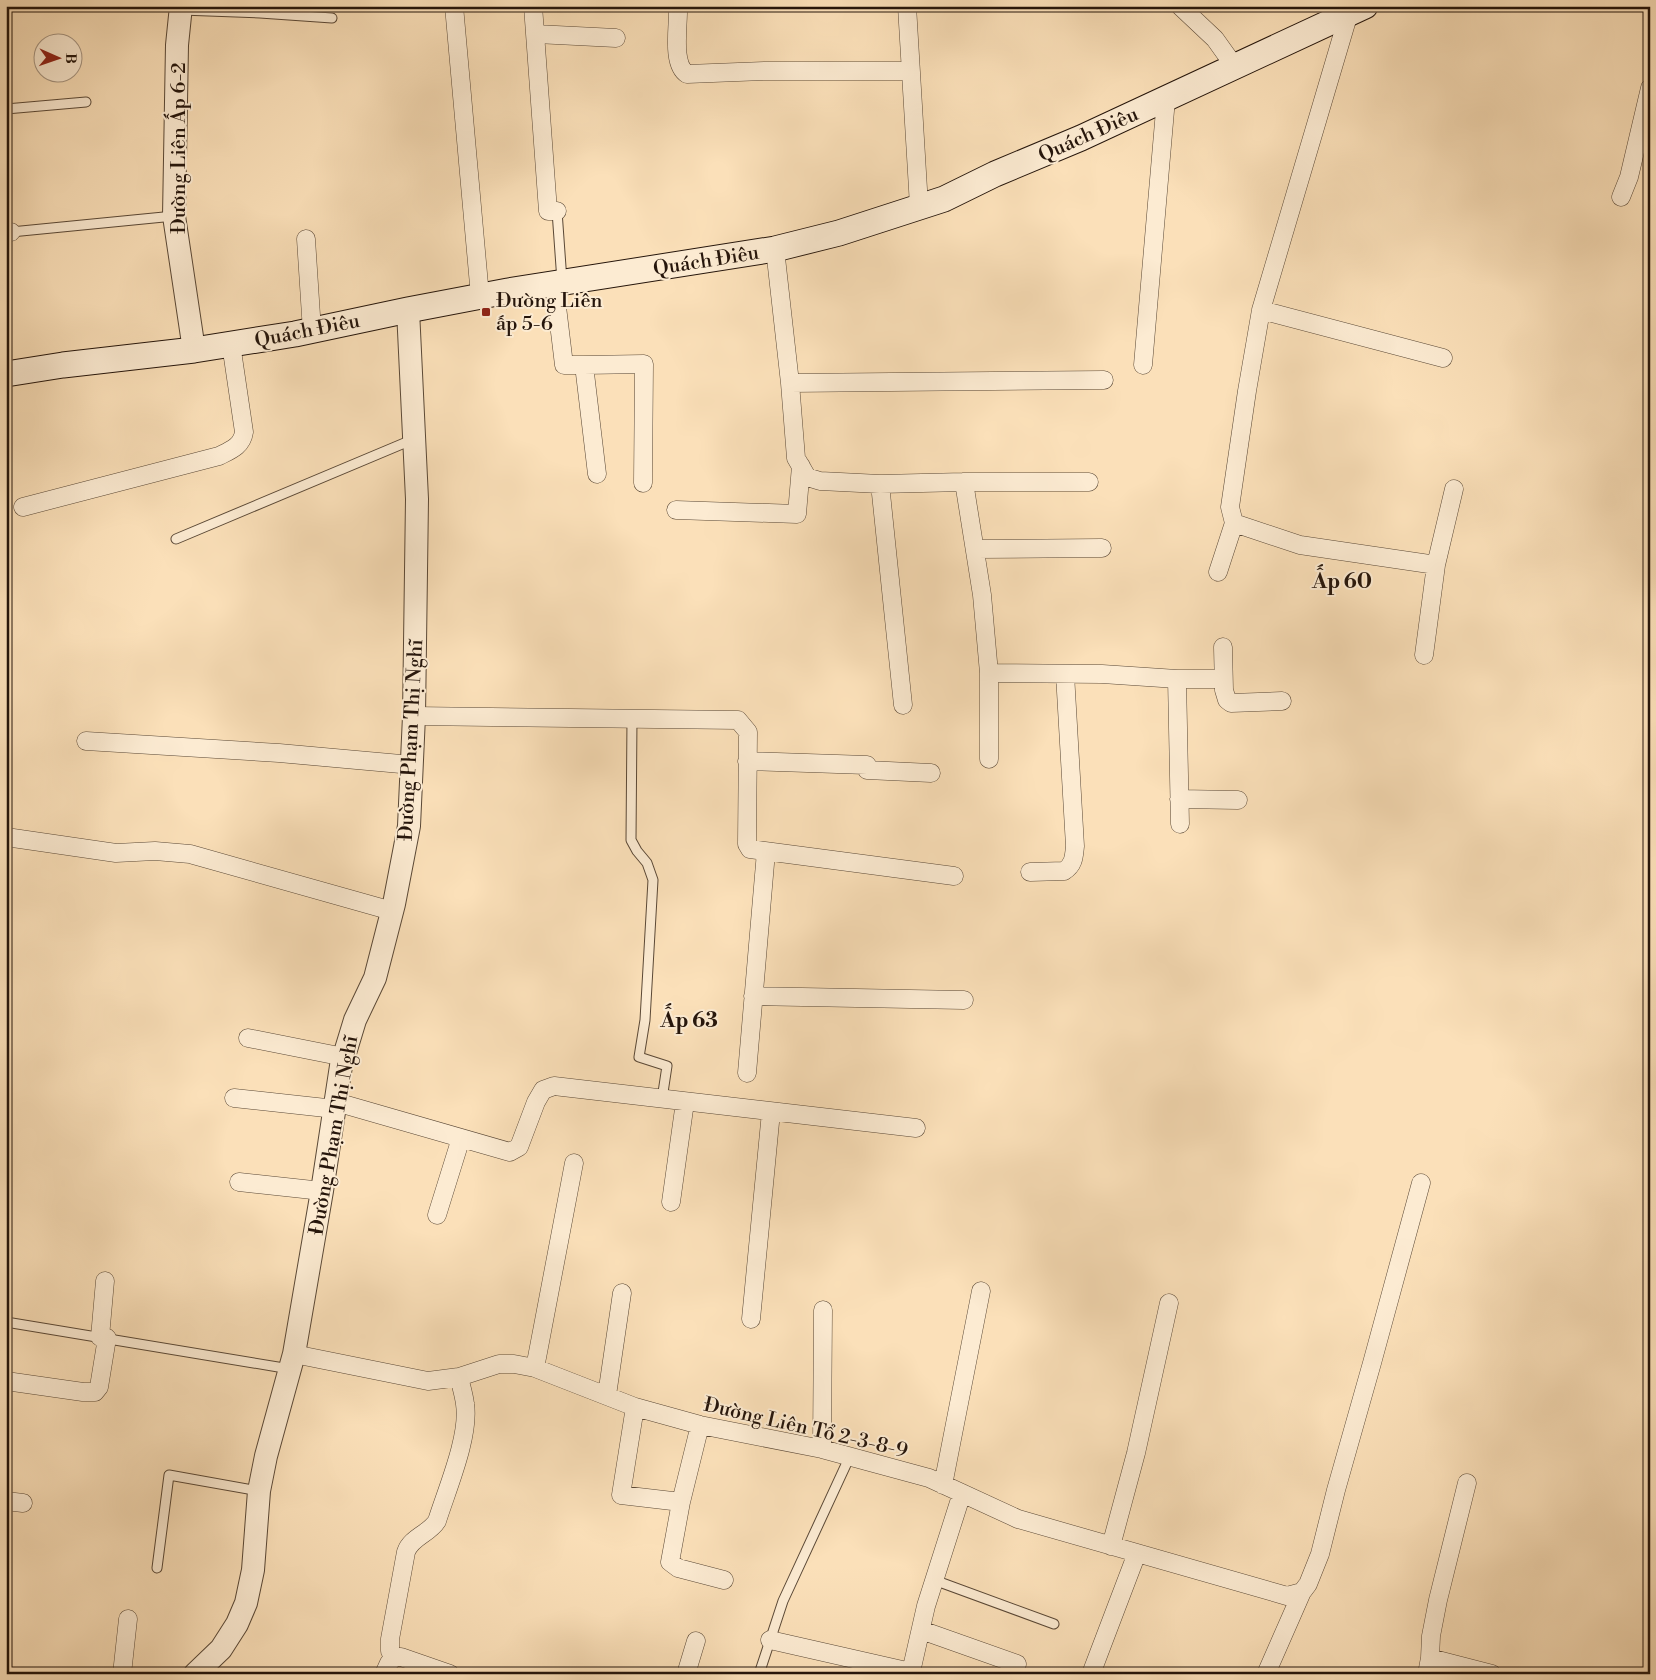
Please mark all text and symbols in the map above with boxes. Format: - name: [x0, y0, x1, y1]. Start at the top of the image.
- north arrow: [32, 32, 82, 82]
- text: B: [61, 53, 79, 64]
- street label: Đường Liên Ấp 6-2: [163, 62, 192, 234]
- street label: Quách Điêu: [1035, 102, 1143, 169]
- street label: Quách Điêu: [652, 241, 762, 282]
- place label: Đường Liên ấp 5-6: [496, 289, 603, 337]
- marker: Đường Liên ấp 5-6: [480, 306, 492, 318]
- street label: Quách Điêu: [252, 309, 363, 354]
- district label: Ấp 60: [1311, 564, 1372, 595]
- street label: Đường Phạm Thị Nghĩ: [394, 638, 429, 842]
- district label: Ấp 63: [659, 1003, 718, 1034]
- street label: Đường Phạm Thị Nghĩ: [305, 1033, 364, 1237]
- street label: Đường Liên Tổ 2-3-8-9: [701, 1393, 910, 1464]

